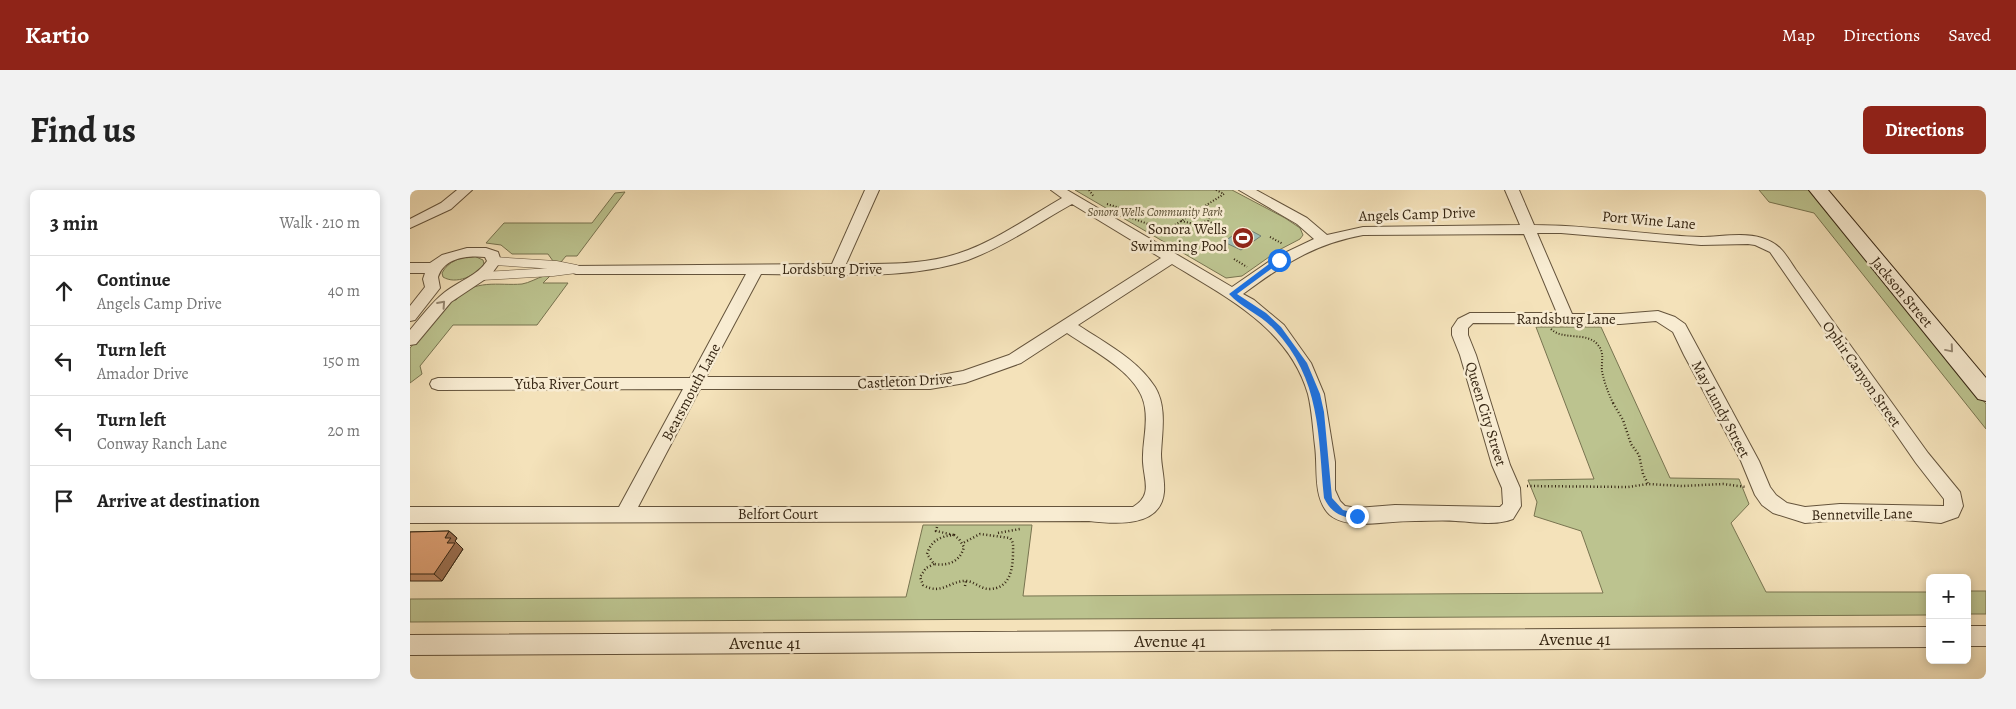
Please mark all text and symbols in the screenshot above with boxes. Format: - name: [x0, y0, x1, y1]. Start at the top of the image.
- text: Kartio: [25, 19, 89, 51]
- text: Map: [1782, 23, 1815, 47]
- text: Directions: [1843, 23, 1920, 47]
- text: Saved: [1948, 23, 1991, 47]
- text: Find us: [30, 106, 136, 154]
- button: Directions: [1863, 106, 1986, 154]
- street label: Angels Camp Drive: [1357, 202, 1476, 226]
- park label: Sonora Wells Community Park: [1087, 204, 1223, 220]
- street label: Port Wine Lane: [1601, 206, 1697, 234]
- text: 3 min: [50, 209, 98, 237]
- text: Walk · 210 m: [279, 212, 360, 234]
- place label: Sonora Wells Swimming Pool: [1130, 219, 1227, 256]
- sports icon: Sonora Wells Swimming Pool: [1231, 226, 1255, 250]
- route start: [1268, 249, 1291, 272]
- street label: Jackson Street: [1866, 252, 1938, 332]
- street label: Lordsburg Drive: [782, 259, 882, 279]
- text: Continue: [97, 267, 171, 293]
- icon: ahead: [50, 277, 78, 305]
- text: 40 m: [328, 280, 360, 302]
- text: Angels Camp Drive: [97, 293, 222, 315]
- one-way arrow: [436, 300, 445, 309]
- street label: Randsburg Lane: [1516, 309, 1616, 329]
- street label: Ophir Canyon Street: [1818, 317, 1906, 431]
- text: Turn left: [97, 337, 166, 363]
- street label: Bearsmouth Lane: [657, 339, 725, 444]
- one-way arrow: [1944, 343, 1952, 352]
- icon: left: [50, 347, 78, 375]
- text: 150 m: [323, 350, 360, 372]
- street label: May Lundy Street: [1687, 357, 1755, 461]
- street label: Queen City Street: [1461, 359, 1511, 469]
- text: Amador Drive: [97, 363, 189, 385]
- street label: Castleton Drive: [857, 369, 953, 393]
- street label: Yuba River Court: [514, 374, 619, 394]
- text: Turn left: [97, 407, 166, 433]
- icon: left: [50, 417, 78, 445]
- text: 20 m: [327, 420, 360, 442]
- text: Conway Ranch Lane: [97, 433, 227, 455]
- icon: arrive: [50, 487, 78, 515]
- text: Arrive at destination: [97, 488, 260, 514]
- street label: Bennetville Lane: [1811, 503, 1913, 525]
- street label: Belfort Court: [738, 504, 818, 524]
- route end: [1346, 505, 1369, 528]
- map controls: [1926, 574, 1971, 664]
- button: +: [1926, 574, 1971, 619]
- button: −: [1926, 619, 1971, 664]
- street label: Avenue 41: [1538, 627, 1611, 651]
- street label: Avenue 41: [1133, 629, 1206, 653]
- street label: Avenue 41: [728, 631, 801, 655]

